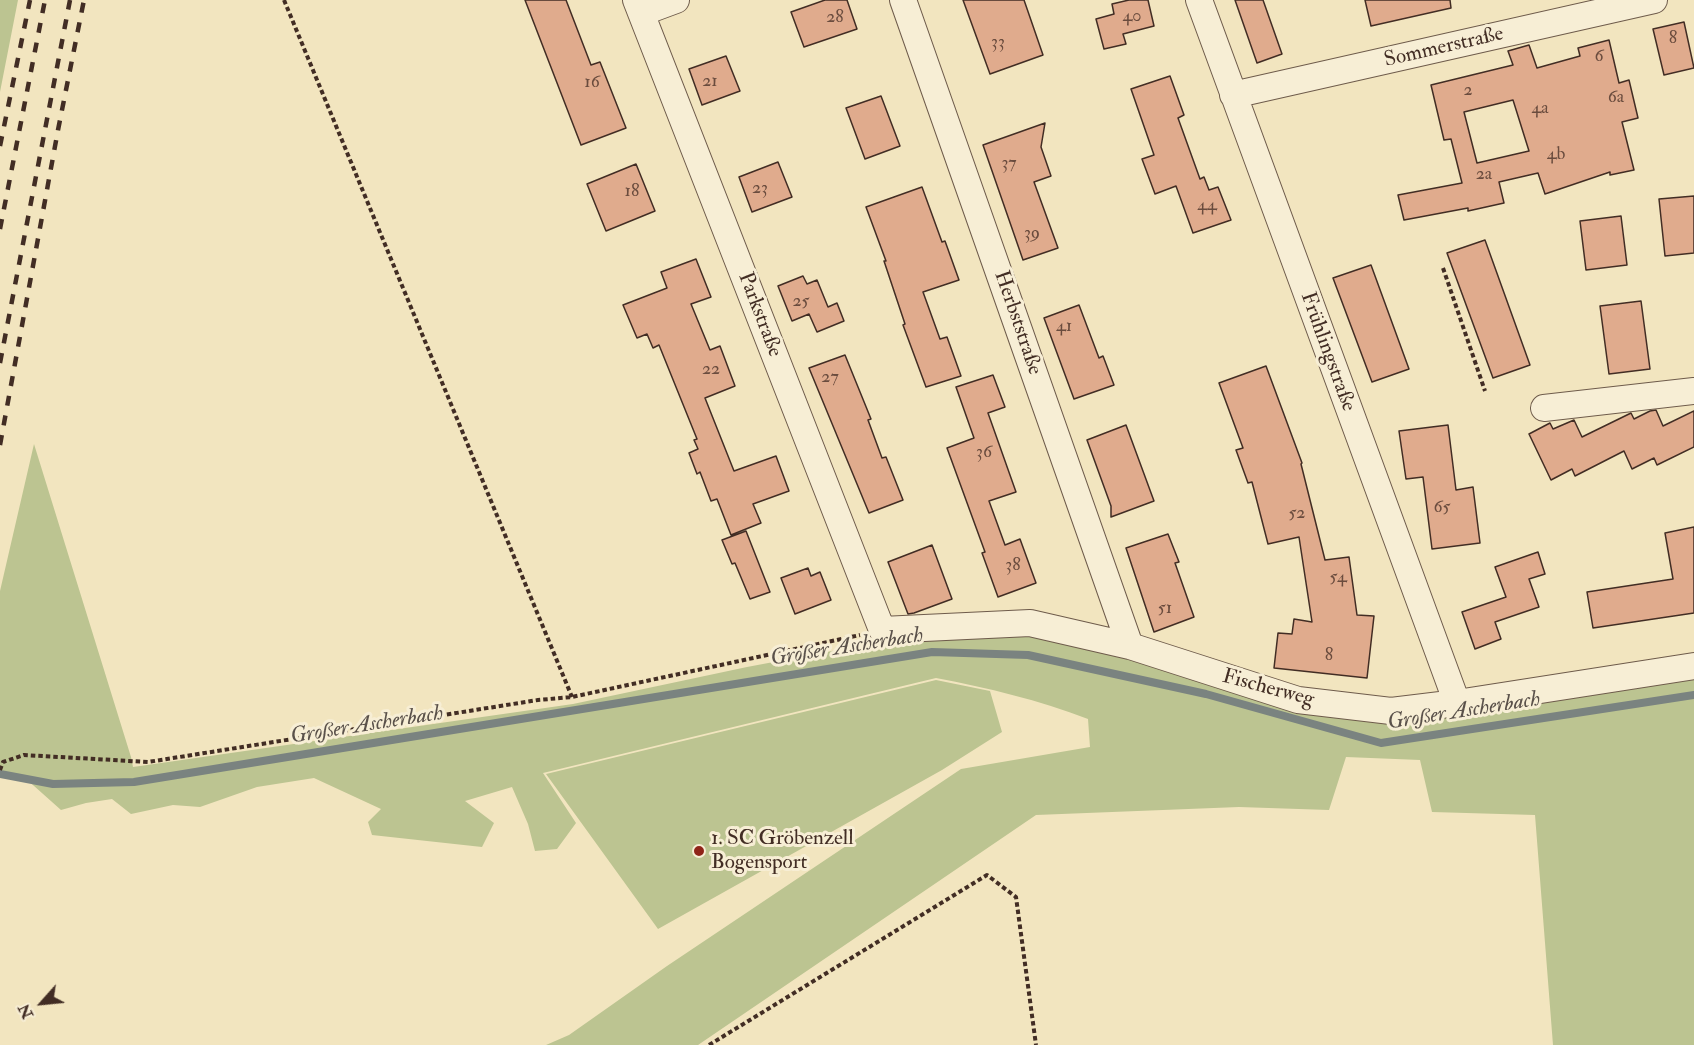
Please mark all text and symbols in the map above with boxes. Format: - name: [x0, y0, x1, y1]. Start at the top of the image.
- house number: 40: [1123, 6, 1141, 28]
- house number: 28: [826, 7, 844, 29]
- street label: Sommerstraße: [1382, 22, 1506, 74]
- house number: 8: [1669, 28, 1677, 50]
- house number: 33: [991, 32, 1005, 54]
- house number: 6: [1594, 46, 1604, 68]
- house number: 21: [702, 71, 718, 93]
- house number: 16: [584, 72, 600, 94]
- house number: 2: [1463, 80, 1473, 102]
- house number: 6a: [1608, 87, 1624, 109]
- house number: 4a: [1531, 98, 1549, 120]
- house number: 4b: [1547, 144, 1565, 166]
- house number: 37: [1001, 153, 1017, 175]
- house number: 2a: [1476, 164, 1492, 186]
- house number: 23: [752, 178, 768, 200]
- house number: 18: [625, 181, 639, 203]
- house number: 44: [1197, 195, 1217, 217]
- house number: 39: [1024, 223, 1040, 245]
- street label: Herbststraße: [987, 268, 1047, 378]
- street label: Parkstraße: [731, 269, 787, 361]
- street label: Frühlingstraße: [1294, 289, 1360, 415]
- house number: 25: [793, 291, 809, 313]
- house number: 41: [1056, 316, 1072, 338]
- house number: 22: [702, 359, 720, 381]
- house number: 27: [821, 367, 839, 389]
- house number: 36: [976, 442, 992, 464]
- house number: 65: [1434, 497, 1450, 519]
- house number: 52: [1289, 503, 1305, 525]
- house number: 38: [1005, 555, 1021, 577]
- house number: 54: [1329, 567, 1347, 589]
- house number: 51: [1158, 598, 1172, 620]
- water label: Großer Ascherbach: [769, 623, 925, 673]
- house number: 8: [1325, 645, 1333, 667]
- street label: Fischerweg: [1219, 665, 1317, 713]
- water label: Großer Ascherbach: [1386, 687, 1542, 737]
- water label: Großer Ascherbach: [289, 701, 445, 751]
- place label: 1. SC Gröbenzell Bogensport: [711, 826, 854, 876]
- marker: 1. SC Gröbenzell Bogensport: [692, 844, 706, 858]
- north arrow: [12, 973, 72, 1033]
- text: N: [14, 1000, 38, 1022]

